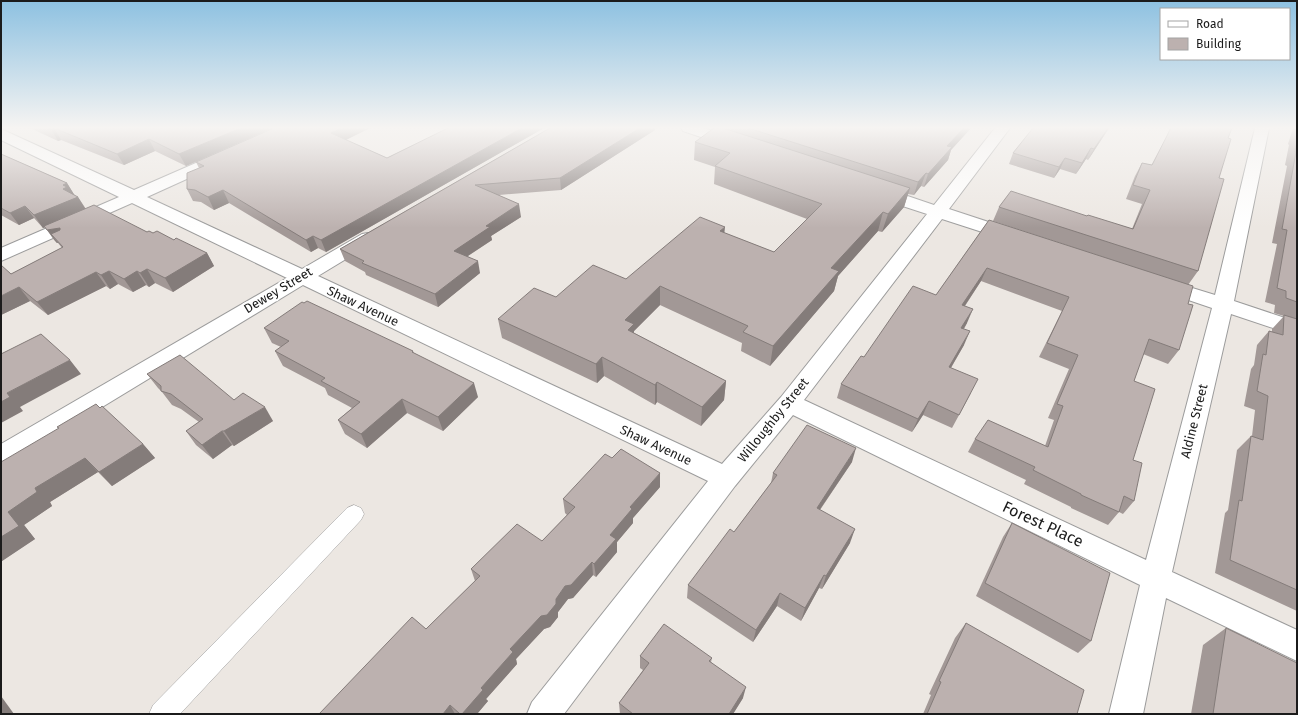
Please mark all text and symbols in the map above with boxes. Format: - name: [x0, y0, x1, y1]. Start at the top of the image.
- legend: [1160, 8, 1290, 60]
- text: Road: [1196, 17, 1224, 31]
- text: Building: [1196, 37, 1242, 51]
- street label: Dewey Street: [241, 264, 315, 316]
- street label: Shaw Avenue: [325, 283, 401, 329]
- street label: Willoughby Street: [734, 375, 812, 465]
- street label: Aldine Street: [1178, 382, 1211, 460]
- street label: Shaw Avenue: [618, 422, 694, 468]
- street label: Forest Place: [1000, 497, 1086, 551]

